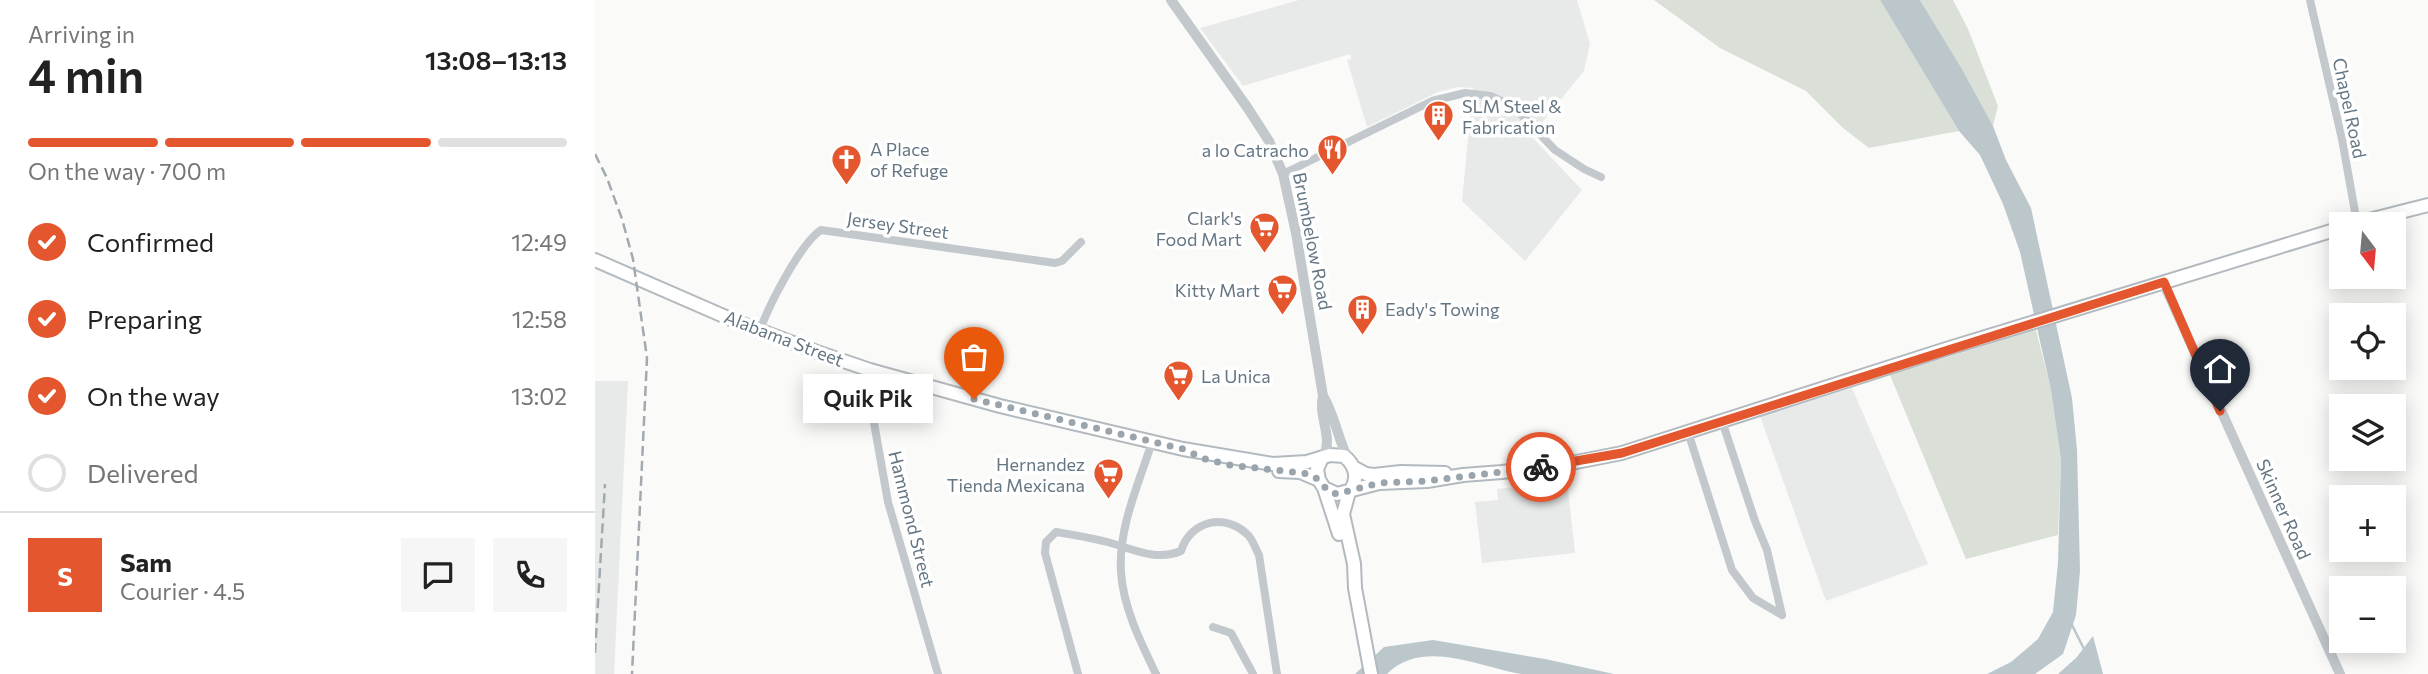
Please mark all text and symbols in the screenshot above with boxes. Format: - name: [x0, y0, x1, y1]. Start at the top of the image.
- text: Arriving in: [28, 20, 135, 48]
- text: 13:08–13:13: [425, 44, 567, 75]
- text: 4 min: [28, 46, 144, 102]
- street label: Chapel Road: [2329, 56, 2371, 160]
- place label: SLM Steel & Fabrication: [1462, 95, 1561, 138]
- building icon: SLM Steel & Fabrication: [1422, 99, 1456, 143]
- restaurant icon: a lo Catracho: [1315, 133, 1349, 177]
- place label: A Place of Refuge: [870, 138, 948, 181]
- place label: a lo Catracho: [1202, 139, 1309, 161]
- church icon: A Place of Refuge: [830, 142, 864, 186]
- text: On the way · 700 m: [28, 157, 226, 185]
- street label: Brumbelow Road: [1289, 170, 1337, 312]
- street label: Jersey Street: [846, 207, 950, 243]
- place label: Clark's Food Mart: [1156, 207, 1242, 250]
- supermarket icon: Clark's Food Mart: [1248, 211, 1282, 255]
- north arrow: [2329, 212, 2406, 289]
- map controls: [2329, 212, 2406, 653]
- icon: check: [28, 223, 66, 261]
- text: Confirmed: [87, 226, 214, 257]
- text: 12:49: [511, 228, 567, 256]
- supermarket icon: Kitty Mart: [1266, 273, 1300, 317]
- place label: Kitty Mart: [1175, 279, 1260, 301]
- building icon: Eady's Towing: [1345, 292, 1379, 336]
- place label: Eady's Towing: [1385, 298, 1500, 320]
- icon: check: [28, 300, 66, 338]
- text: Preparing: [87, 303, 202, 334]
- button: locate: [2329, 303, 2406, 380]
- text: 12:58: [512, 305, 567, 333]
- street label: Alabama Street: [721, 305, 847, 371]
- pin: [944, 327, 1004, 399]
- icon: bag: [955, 338, 993, 376]
- pin: [2190, 339, 2250, 411]
- icon: home: [2201, 350, 2239, 388]
- supermarket icon: La Unica: [1161, 359, 1195, 403]
- place label: La Unica: [1201, 365, 1271, 387]
- callout: Quik Pik: [803, 374, 932, 424]
- icon: check: [28, 377, 66, 415]
- text: On the way: [87, 380, 220, 411]
- text: 13:02: [511, 382, 567, 410]
- text: Quik Pik: [823, 384, 913, 412]
- button: layers: [2329, 394, 2406, 471]
- courier: [1506, 432, 1576, 502]
- street label: Hammond Street: [884, 448, 940, 590]
- icon: bike: [1522, 448, 1560, 486]
- place label: Hernandez Tienda Mexicana: [947, 453, 1085, 496]
- street label: Skinner Road: [2252, 455, 2316, 563]
- text: Delivered: [87, 457, 198, 488]
- supermarket icon: Hernandez Tienda Mexicana: [1091, 457, 1125, 501]
- button: +: [2329, 485, 2406, 562]
- button: chat: [401, 538, 475, 612]
- button: phone: [493, 538, 567, 612]
- text: Sam: [120, 546, 172, 577]
- text: S: [57, 560, 73, 591]
- button: −: [2329, 576, 2406, 653]
- text: Courier · 4.5: [120, 577, 245, 605]

